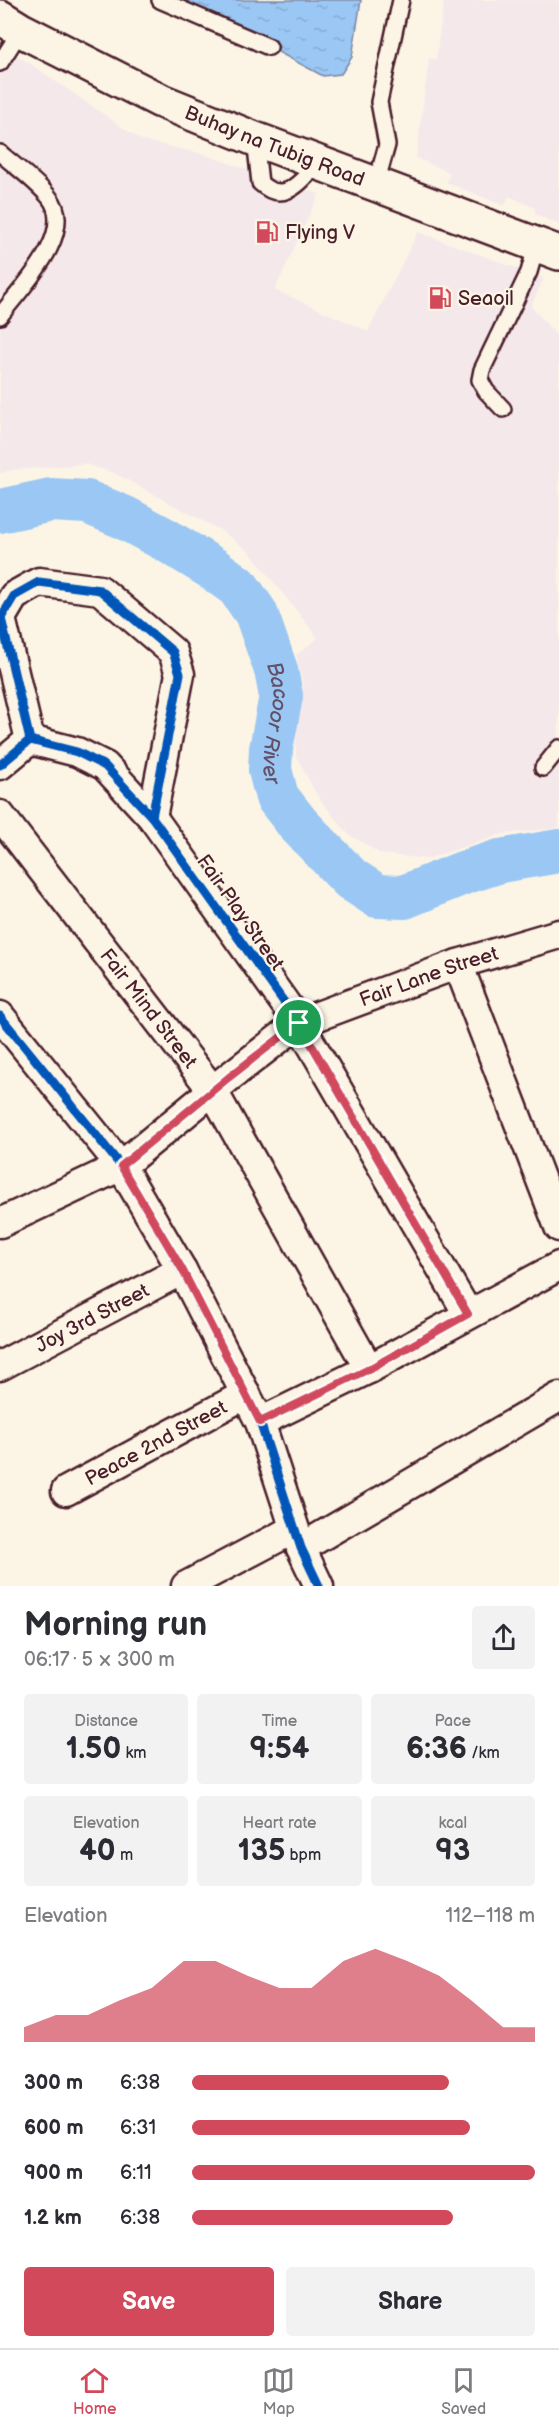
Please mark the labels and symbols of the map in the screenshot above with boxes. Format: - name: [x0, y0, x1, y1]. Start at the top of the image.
- street label: Buhay na Tubig Road: [181, 101, 368, 192]
- fuel station icon: Flying V: [254, 219, 280, 245]
- place label: Flying V: [285, 221, 356, 245]
- fuel station icon: Seaoil: [427, 285, 453, 311]
- place label: Seaoil: [458, 287, 514, 311]
- water label: Bacoor River: [256, 658, 293, 789]
- street label: Fair Play Street: [191, 850, 289, 975]
- street label: Fair Lane Street: [356, 942, 501, 1012]
- street label: Fair Mind Street: [95, 944, 202, 1073]
- pin: [273, 997, 324, 1048]
- street label: Joy 3rd Street: [32, 1279, 153, 1358]
- street label: Peace 2nd Street: [81, 1396, 231, 1491]

